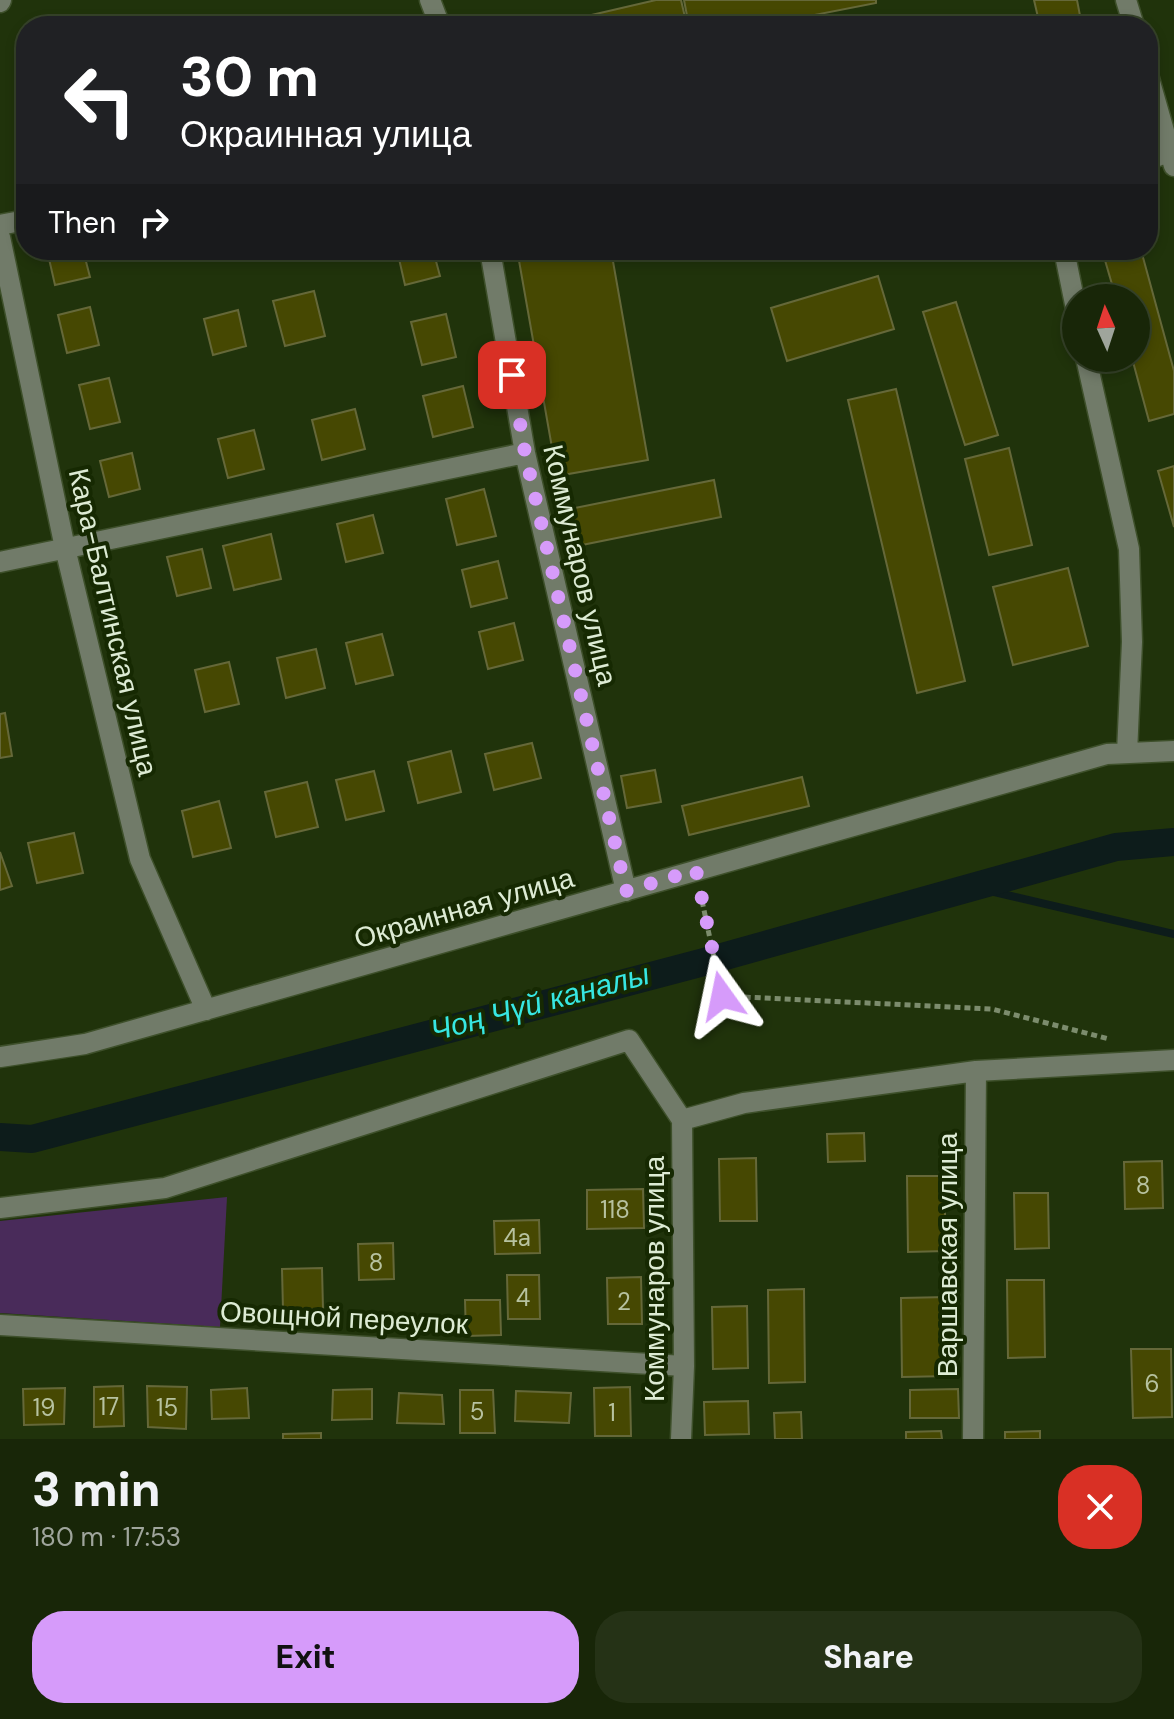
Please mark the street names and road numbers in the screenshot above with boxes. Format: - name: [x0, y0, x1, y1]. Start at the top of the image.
- street label: Коммунаров улица: [534, 441, 626, 690]
- street label: Кара-Балтинская улица: [60, 465, 166, 780]
- street label: Окраинная улица: [350, 859, 579, 957]
- street label: Варшавская улица: [929, 1132, 966, 1377]
- street label: Коммунаров улица: [636, 1155, 673, 1402]
- street label: Овощной переулок: [219, 1293, 470, 1343]

